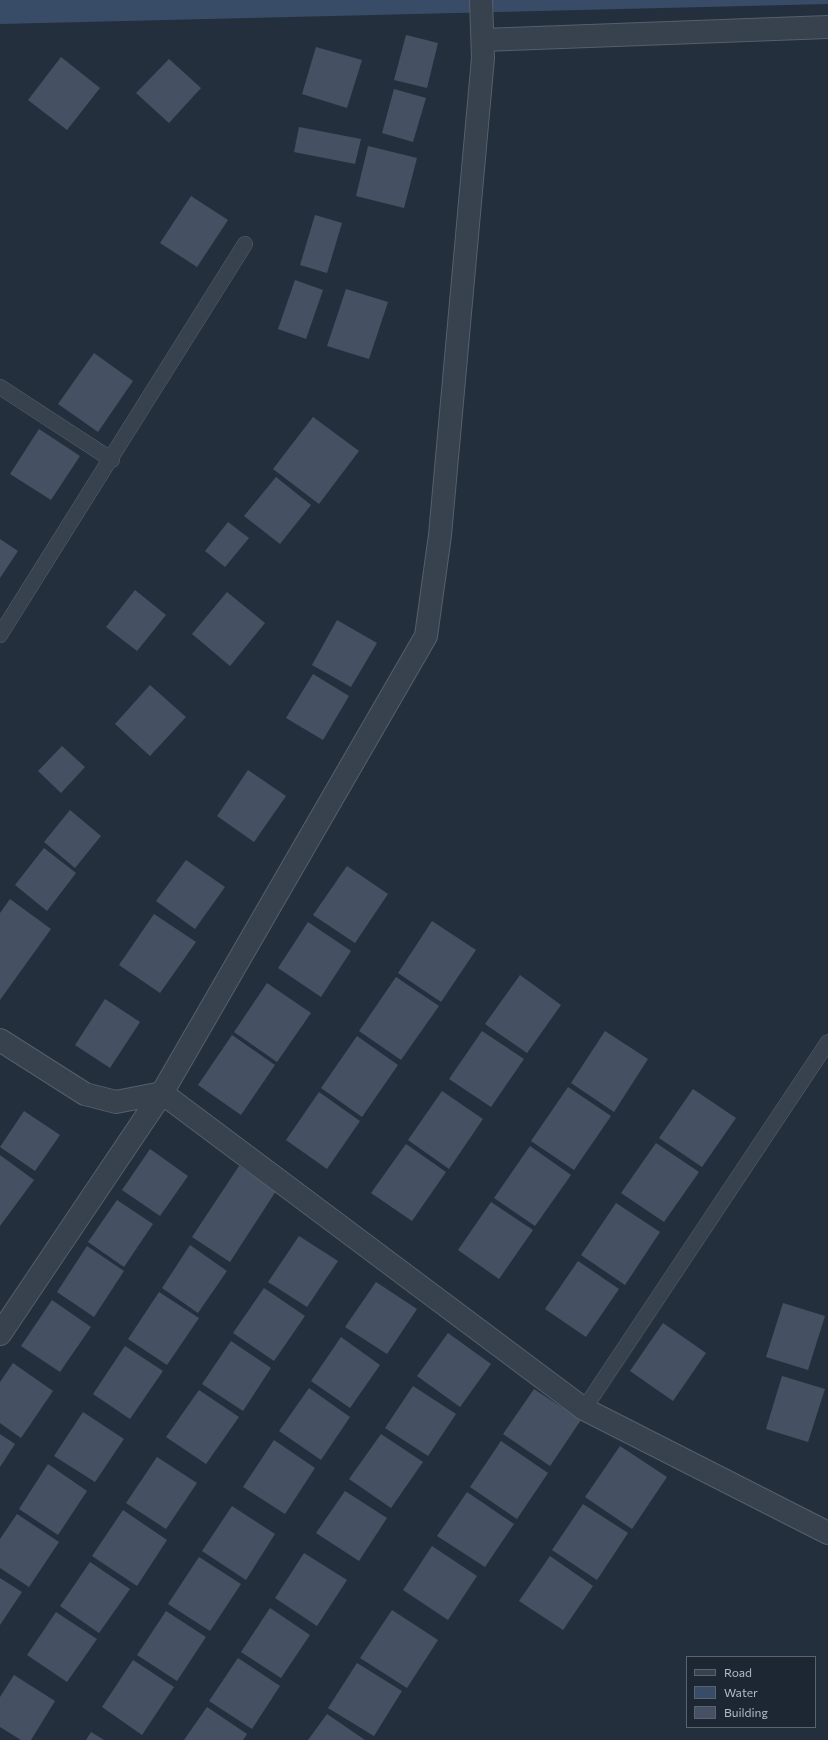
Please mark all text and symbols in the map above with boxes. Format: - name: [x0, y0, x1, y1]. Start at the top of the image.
- legend: [686, 1656, 816, 1728]
- text: Road: [724, 1665, 752, 1679]
- text: Water: [724, 1685, 758, 1699]
- text: Building: [724, 1705, 768, 1719]

